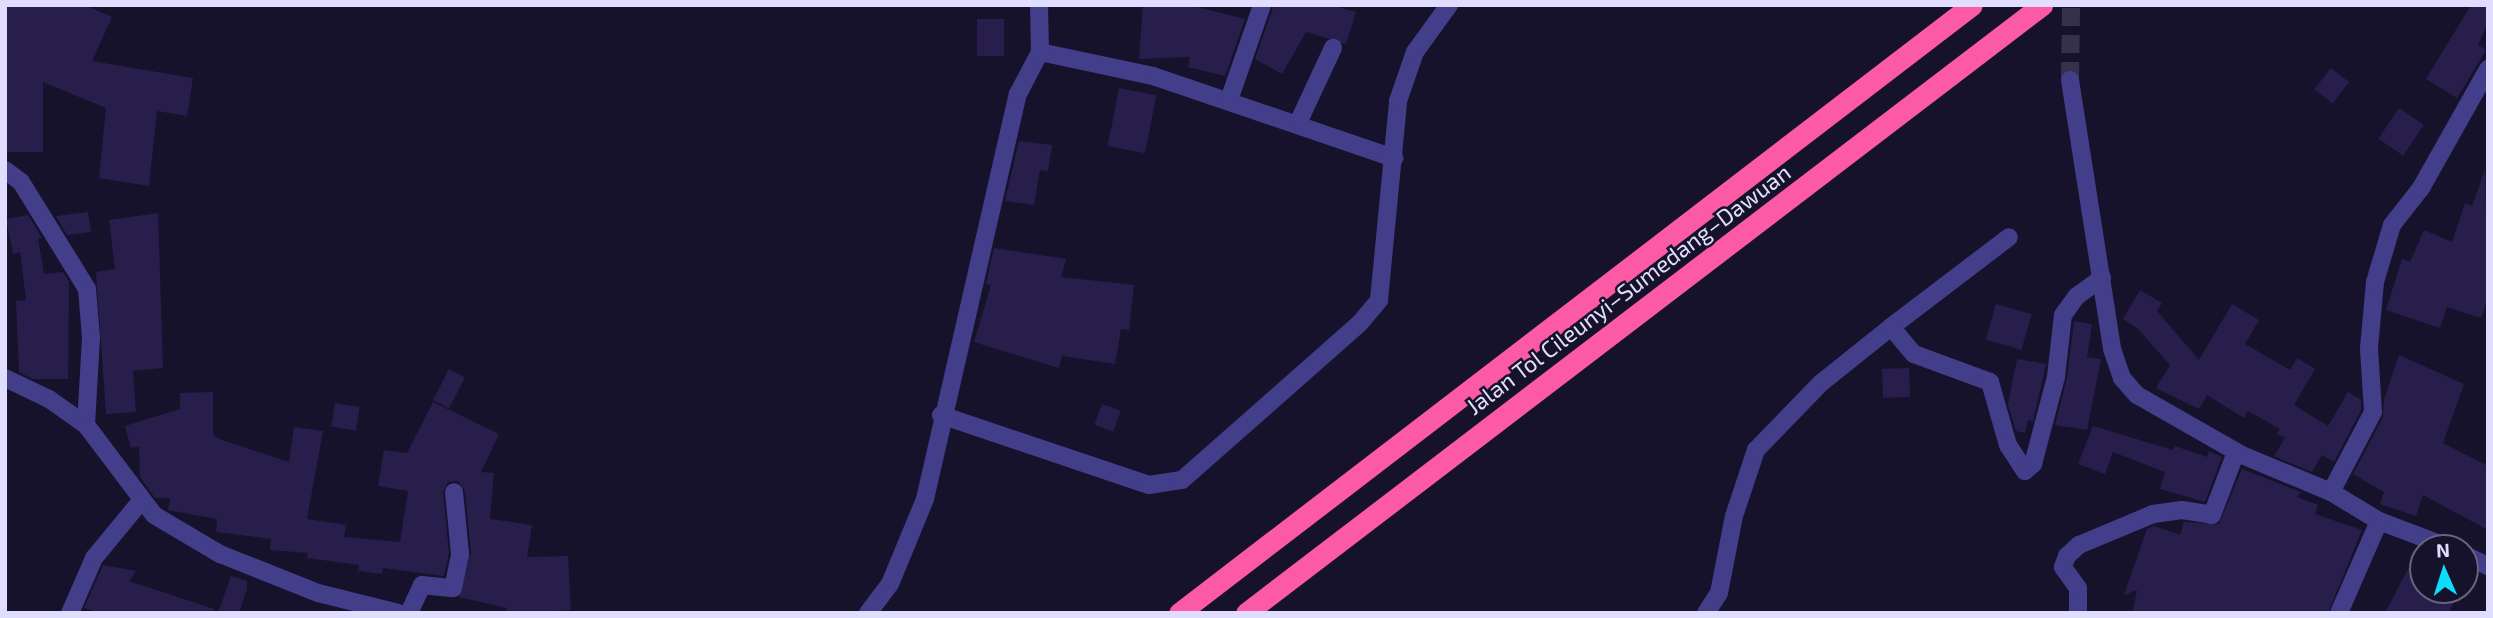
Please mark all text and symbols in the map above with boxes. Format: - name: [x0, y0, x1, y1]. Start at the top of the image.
- street label: Jalan Tol Cileunyi–Sumedang–Dawuan: [1460, 158, 1796, 420]
- north arrow: [2409, 534, 2479, 604]
- text: N: [2436, 538, 2450, 561]

